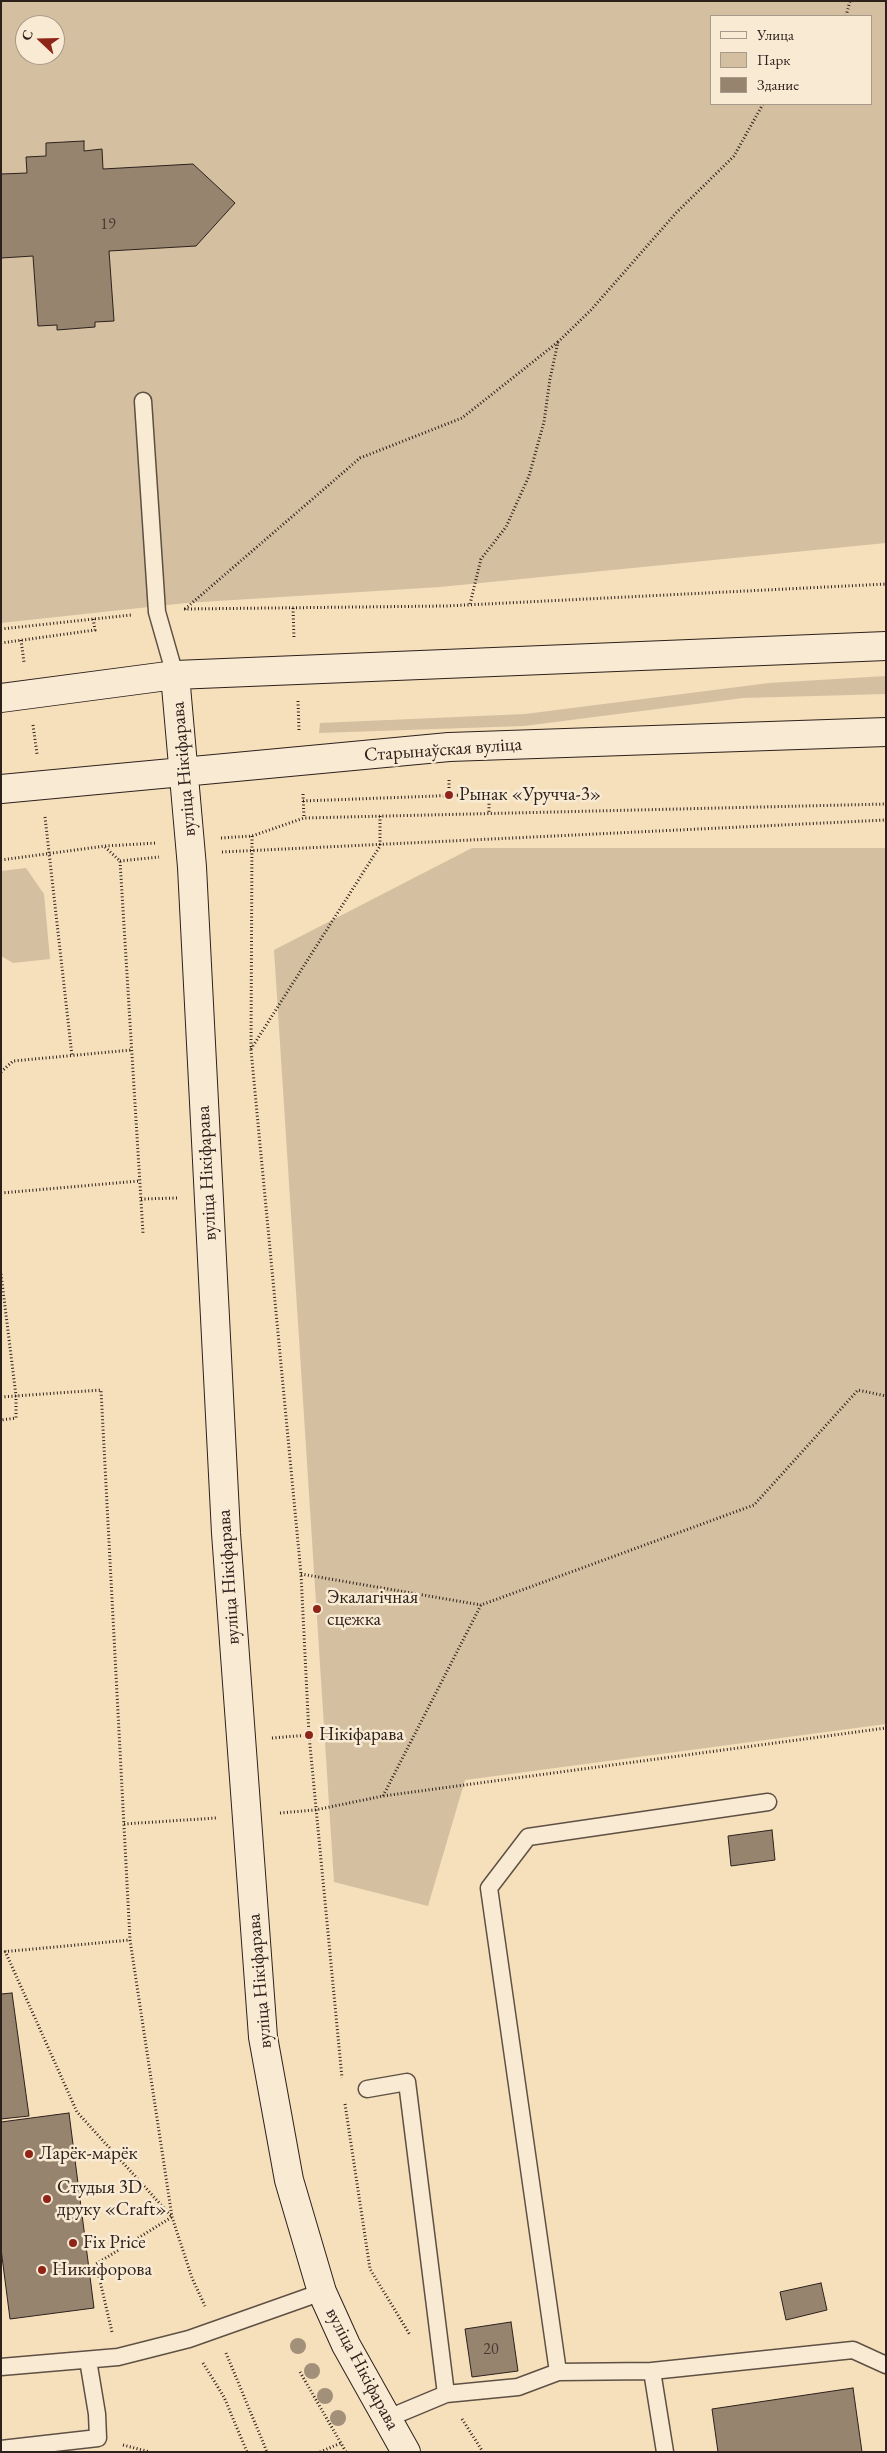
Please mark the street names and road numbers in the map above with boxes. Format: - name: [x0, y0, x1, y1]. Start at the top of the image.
- street label: вуліца Нікіфарава: [167, 701, 201, 837]
- street label: Старынаўская вуліца: [363, 733, 523, 767]
- street label: вуліца Нікіфарава: [192, 1105, 222, 1241]
- street label: вуліца Нікіфарава: [213, 1509, 245, 1645]
- street label: вуліца Нікіфарава: [243, 1913, 277, 2049]
- street label: вуліца Нікіфарава: [320, 2304, 404, 2434]

